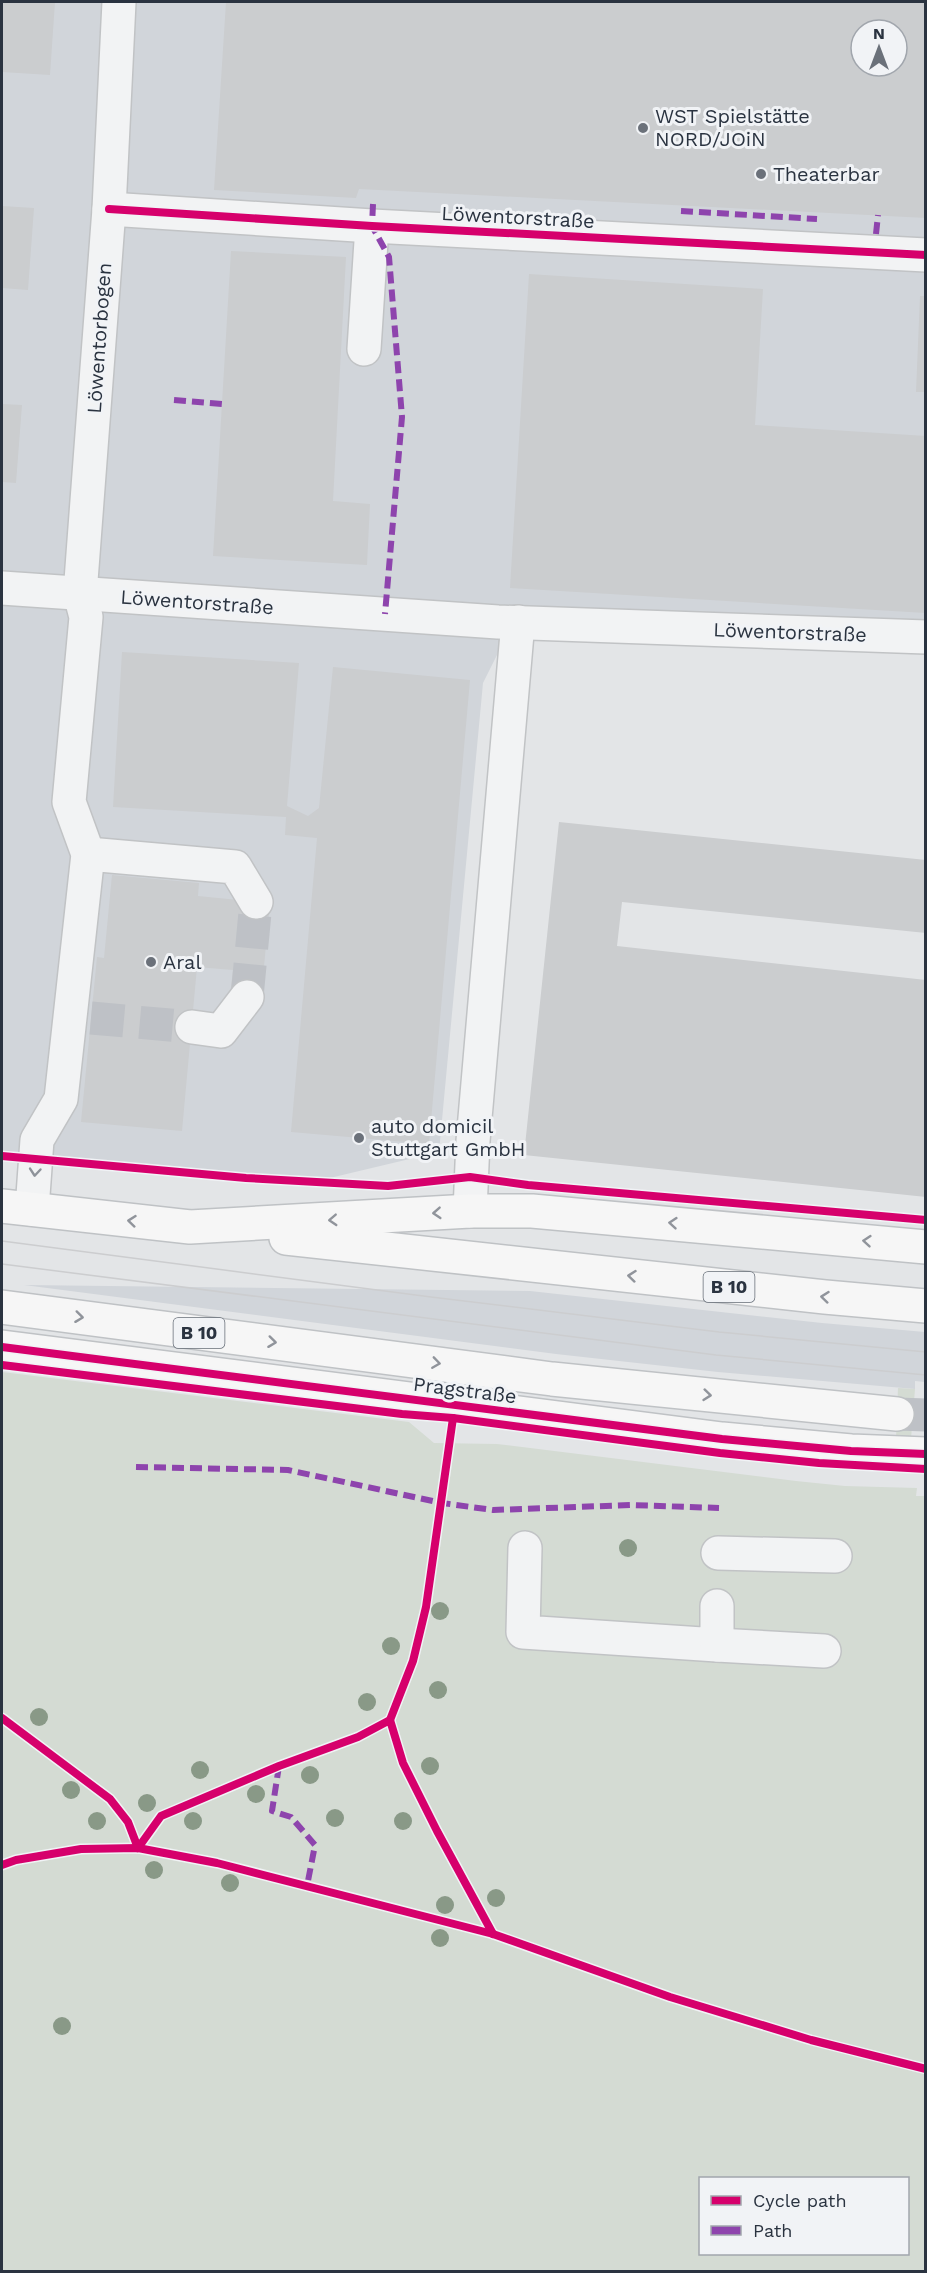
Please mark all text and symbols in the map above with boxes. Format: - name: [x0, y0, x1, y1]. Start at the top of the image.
- north arrow: [849, 18, 909, 78]
- text: N: [873, 24, 885, 43]
- place label: WST Spielstätte NORD/JOiN: [655, 104, 810, 151]
- marker: WST Spielstätte NORD/JOiN: [636, 121, 650, 135]
- place label: Theaterbar: [773, 162, 880, 186]
- marker: Theaterbar: [754, 167, 768, 181]
- street label: Löwentorstraße: [441, 201, 595, 233]
- street label: Löwentorbogen: [82, 262, 116, 414]
- street label: Löwentorstraße: [120, 585, 274, 619]
- street label: Löwentorstraße: [713, 617, 867, 647]
- place label: Aral: [163, 950, 202, 974]
- marker: Aral: [144, 955, 158, 969]
- place label: auto domicil Stuttgart GmbH: [371, 1114, 525, 1161]
- marker: auto domicil Stuttgart GmbH: [352, 1131, 366, 1145]
- one-way arrow: [29, 1168, 42, 1177]
- one-way arrow: [432, 1206, 441, 1219]
- one-way arrow: [328, 1213, 337, 1226]
- one-way arrow: [128, 1215, 137, 1227]
- one-way arrow: [669, 1217, 678, 1230]
- one-way arrow: [863, 1235, 872, 1248]
- one-way arrow: [627, 1271, 636, 1283]
- road number: B 10: [704, 1272, 754, 1302]
- one-way arrow: [821, 1291, 830, 1304]
- one-way arrow: [74, 1311, 83, 1323]
- road number: B 10: [174, 1318, 224, 1348]
- one-way arrow: [268, 1335, 277, 1348]
- one-way arrow: [431, 1357, 440, 1369]
- street label: Pragstraße: [412, 1372, 518, 1408]
- one-way arrow: [703, 1388, 712, 1401]
- legend: [699, 2177, 909, 2255]
- text: Cycle path: [753, 2190, 847, 2211]
- text: Path: [753, 2220, 793, 2241]

